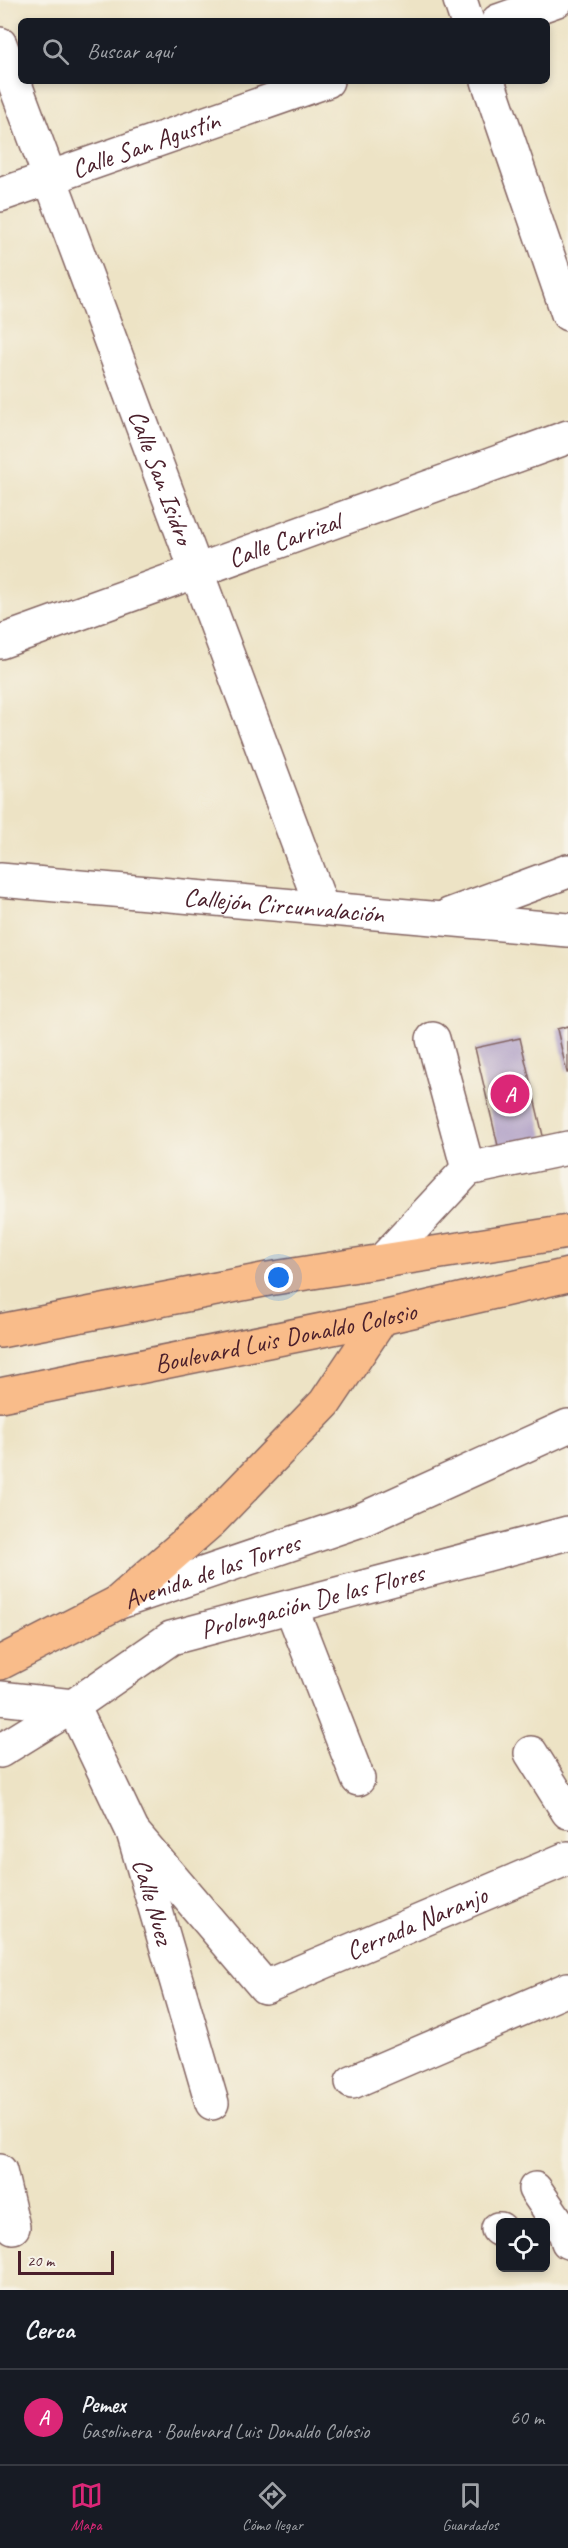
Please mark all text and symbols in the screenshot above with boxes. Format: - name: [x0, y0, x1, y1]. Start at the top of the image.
- search box: [18, 18, 550, 84]
- icon: search: [39, 35, 72, 68]
- text: Buscar aquí: [87, 37, 173, 65]
- street label: Calle San Agustín: [67, 103, 225, 186]
- street label: Calle San Isidro: [121, 405, 202, 552]
- street label: Calle Carrizal: [223, 503, 349, 575]
- street label: Callejón Circunvalación: [182, 880, 387, 931]
- pin: A: [490, 1072, 530, 1116]
- your location: [264, 1263, 293, 1292]
- street label: Boulevard Luis Donaldo Colosio: [152, 1294, 421, 1380]
- street label: Avenida de las Torres: [119, 1525, 306, 1616]
- street label: Prolongación De las Flores: [197, 1555, 430, 1646]
- street label: Calle Nuez: [125, 1855, 181, 1950]
- street label: Cerrada Naranjo: [341, 1878, 494, 1968]
- map controls: [496, 2218, 550, 2272]
- button: locate: [496, 2218, 550, 2272]
- scale bar: [18, 2248, 114, 2276]
- text: 20 m: [27, 2251, 54, 2271]
- text: Cerca: [24, 2313, 74, 2346]
- text: Pemex: [81, 2391, 126, 2419]
- text: A: [38, 2405, 49, 2430]
- text: 60 m: [510, 2405, 544, 2430]
- text: Gasolinera · Boulevard Luis Donaldo Colosio: [81, 2419, 369, 2444]
- tab: Mapa: [70, 2479, 103, 2535]
- tab: Cómo llegar: [242, 2479, 303, 2535]
- tab: Guardados: [442, 2479, 498, 2535]

